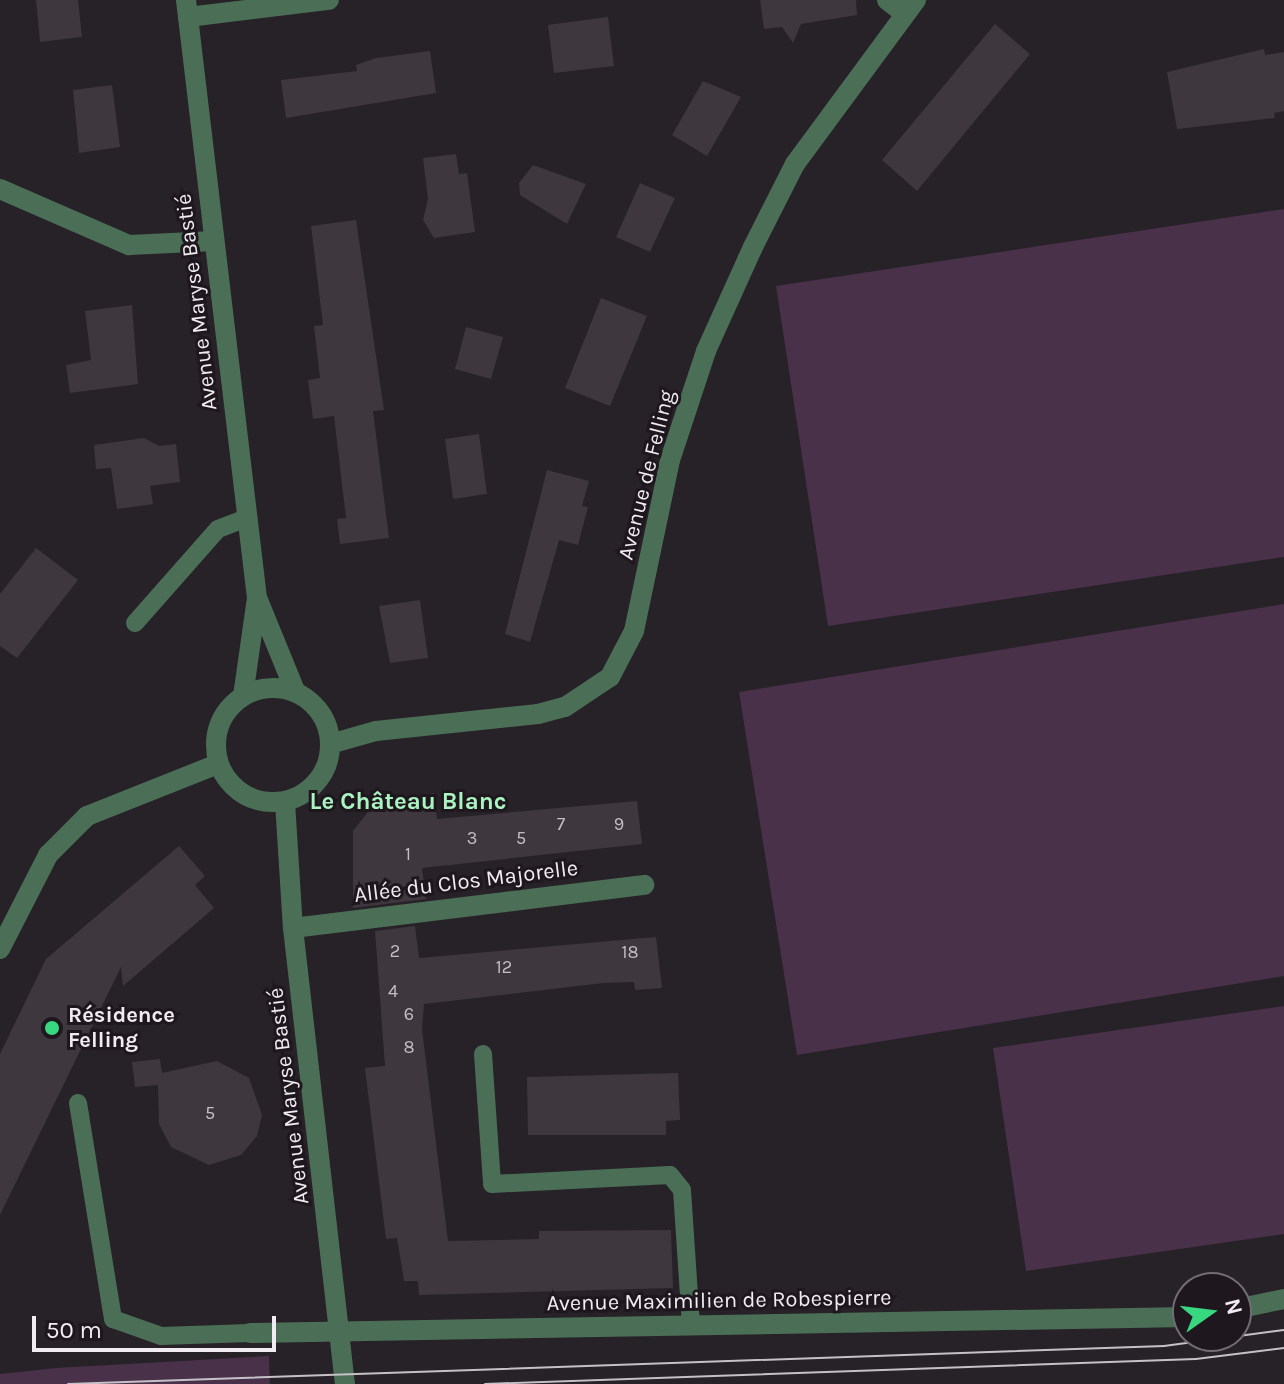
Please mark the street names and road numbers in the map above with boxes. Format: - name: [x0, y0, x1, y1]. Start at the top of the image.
- street label: Avenue Maryse Bastié: [171, 192, 223, 412]
- street label: Avenue de Felling: [613, 387, 681, 563]
- street label: Allée du Clos Majorelle: [353, 855, 579, 909]
- street label: Avenue Maryse Bastié: [263, 986, 315, 1206]
- street label: Avenue Maximilien de Robespierre: [546, 1285, 892, 1317]

